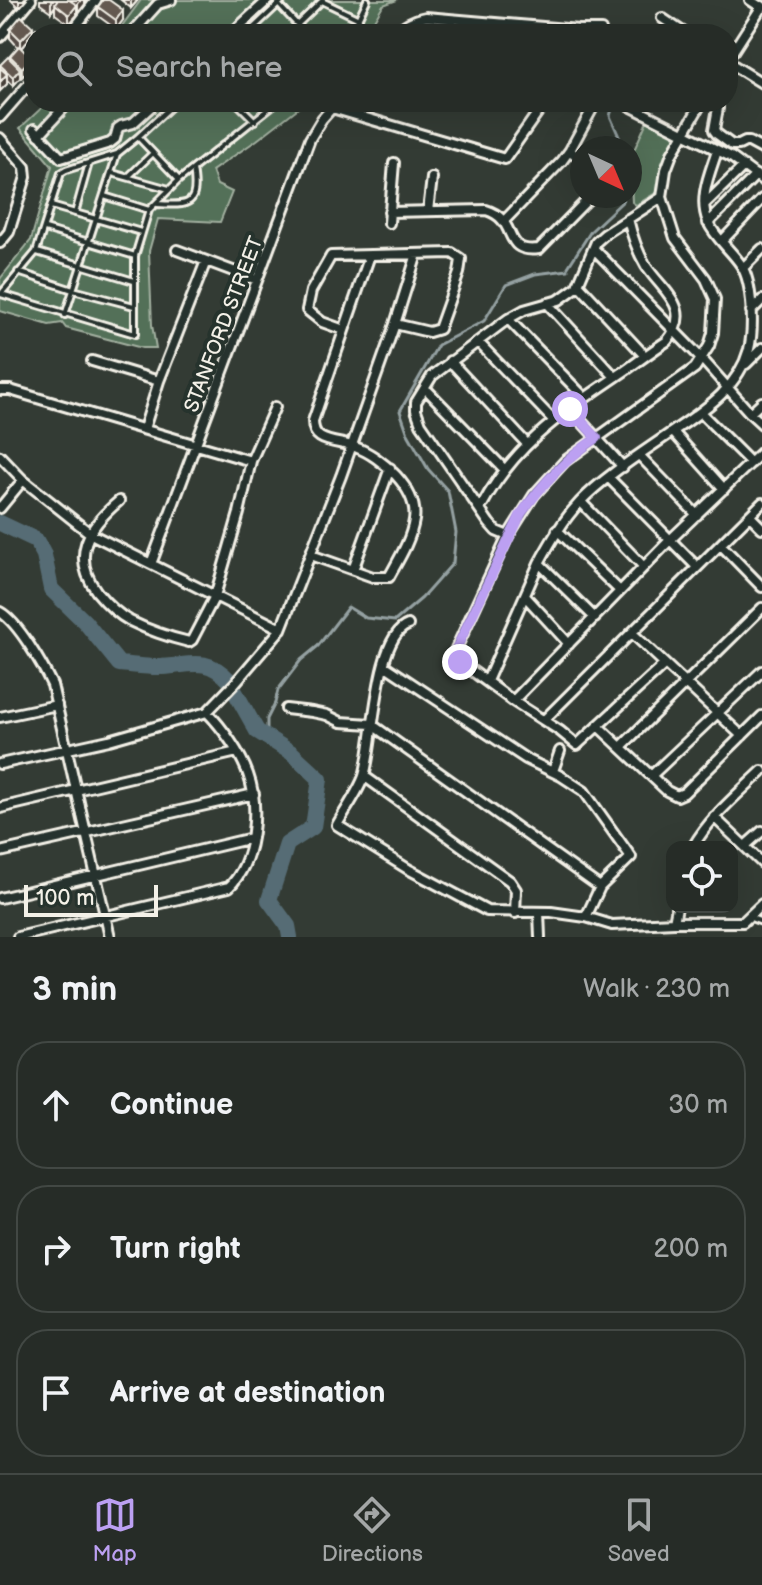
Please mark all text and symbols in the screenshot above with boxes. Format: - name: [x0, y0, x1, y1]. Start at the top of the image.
- search box: [24, 24, 738, 112]
- icon: search: [52, 46, 96, 90]
- text: Search here: [116, 50, 282, 86]
- north arrow: [570, 136, 642, 208]
- street label: STANFORD STREET: [179, 233, 269, 416]
- route start: [552, 391, 588, 427]
- route end: [442, 644, 478, 680]
- map controls: [666, 841, 738, 913]
- button: locate: [666, 841, 738, 913]
- scale bar: [24, 881, 158, 917]
- text: 100 m: [36, 885, 95, 912]
- text: 3 min: [32, 969, 117, 1010]
- text: Walk · 230 m: [583, 974, 730, 1005]
- icon: ahead: [34, 1083, 78, 1127]
- text: Continue: [110, 1087, 233, 1123]
- text: 30 m: [668, 1090, 728, 1121]
- icon: right: [34, 1227, 78, 1271]
- text: Turn right: [110, 1231, 241, 1267]
- text: 200 m: [654, 1234, 728, 1265]
- icon: arrive: [34, 1371, 78, 1415]
- text: Arrive at destination: [110, 1375, 386, 1411]
- tab: Map: [92, 1493, 137, 1568]
- tab: Directions: [322, 1493, 423, 1568]
- tab: Saved: [608, 1493, 670, 1568]

